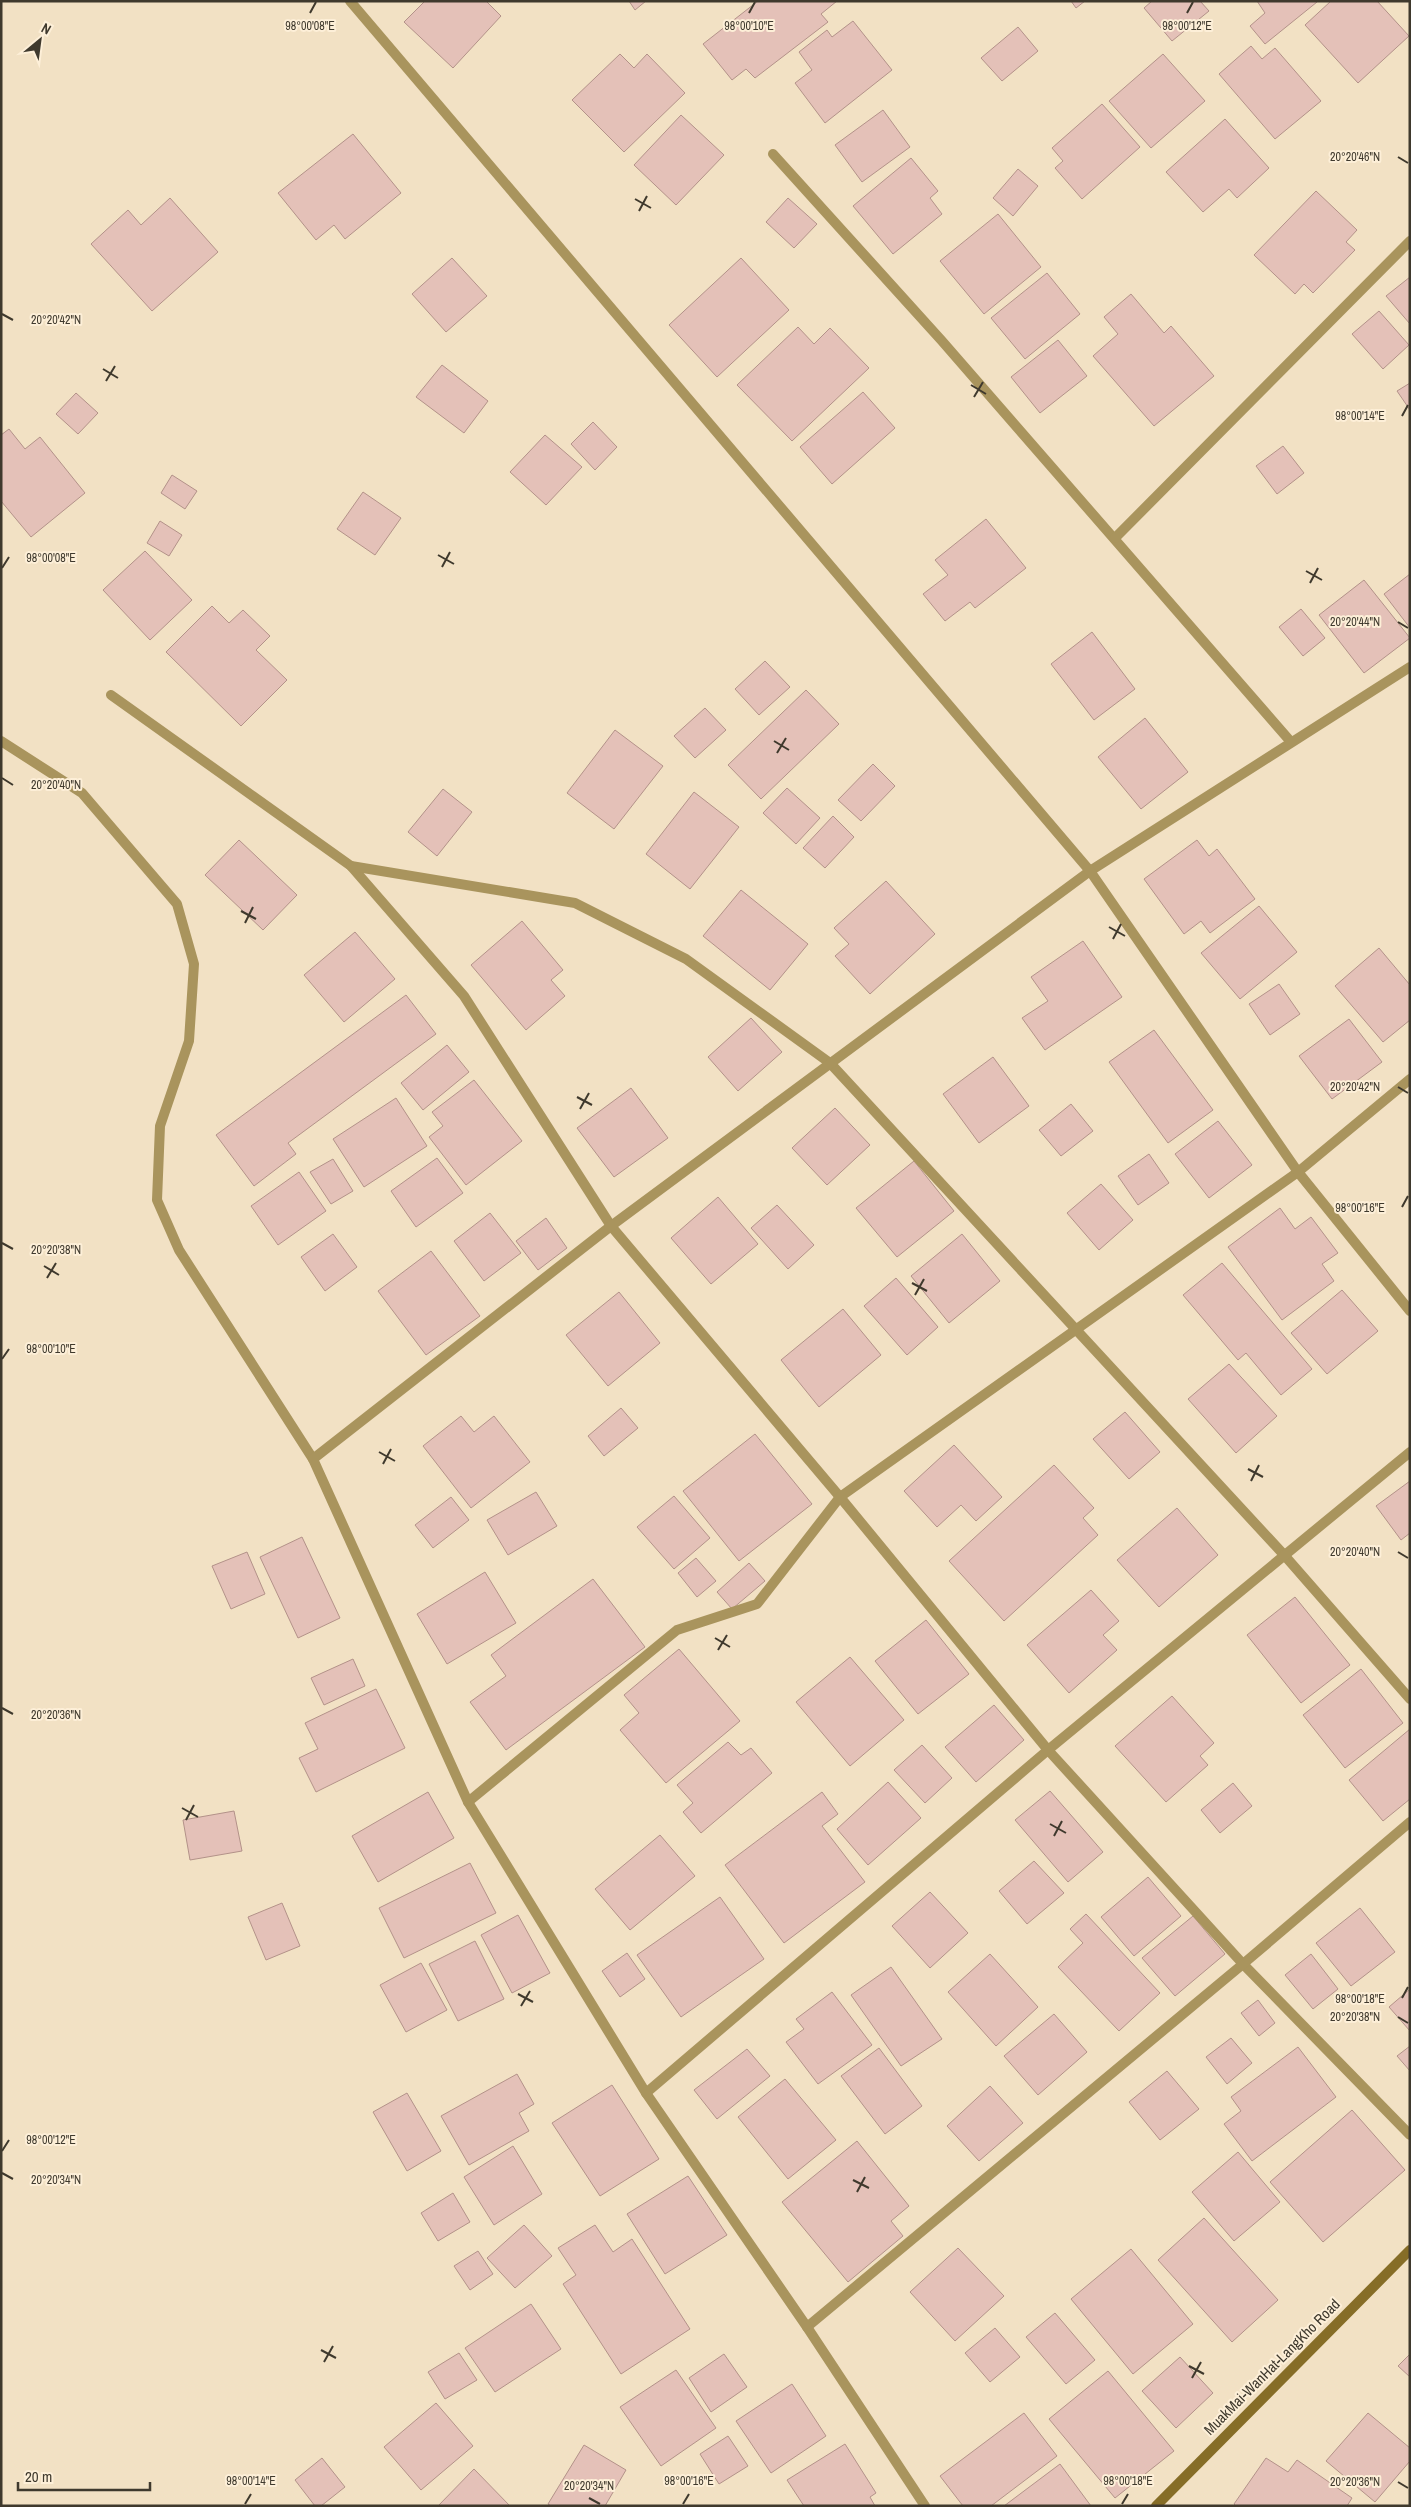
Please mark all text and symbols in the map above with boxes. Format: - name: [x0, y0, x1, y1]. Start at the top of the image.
- north arrow: [15, 15, 65, 65]
- text: 98°00'08"E: [285, 18, 335, 34]
- text: 98°00'10"E: [724, 18, 774, 34]
- text: 98°00'12"E: [1162, 18, 1212, 34]
- text: N: [38, 19, 54, 39]
- text: 20°20'46"N: [1330, 149, 1380, 165]
- text: 20°20'42"N: [31, 312, 81, 328]
- text: 98°00'14"E: [1335, 408, 1385, 424]
- text: 98°00'08"E: [26, 550, 76, 566]
- text: 20°20'44"N: [1330, 614, 1380, 630]
- text: 20°20'40"N: [31, 777, 81, 793]
- text: 20°20'42"N: [1330, 1079, 1380, 1095]
- text: 98°00'16"E: [1335, 1200, 1385, 1216]
- text: 20°20'38"N: [31, 1242, 81, 1258]
- text: 98°00'10"E: [26, 1341, 76, 1357]
- text: 20°20'40"N: [1330, 1544, 1380, 1560]
- text: 20°20'36"N: [31, 1707, 81, 1723]
- text: 98°00'18"E: [1335, 1991, 1385, 2007]
- text: 20°20'38"N: [1330, 2009, 1380, 2025]
- text: 98°00'12"E: [26, 2132, 76, 2148]
- text: 20°20'34"N: [31, 2172, 81, 2188]
- street label: MuakMai-WanHat-LangKho Road: [1199, 2294, 1344, 2439]
- scale bar: [18, 2460, 150, 2492]
- text: 20 m: [25, 2466, 52, 2487]
- text: 98°00'14"E: [226, 2473, 276, 2489]
- text: 98°00'16"E: [664, 2473, 714, 2489]
- text: 98°00'18"E: [1103, 2473, 1153, 2489]
- text: 20°20'36"N: [1330, 2474, 1380, 2490]
- text: 20°20'34"N: [564, 2478, 614, 2494]

